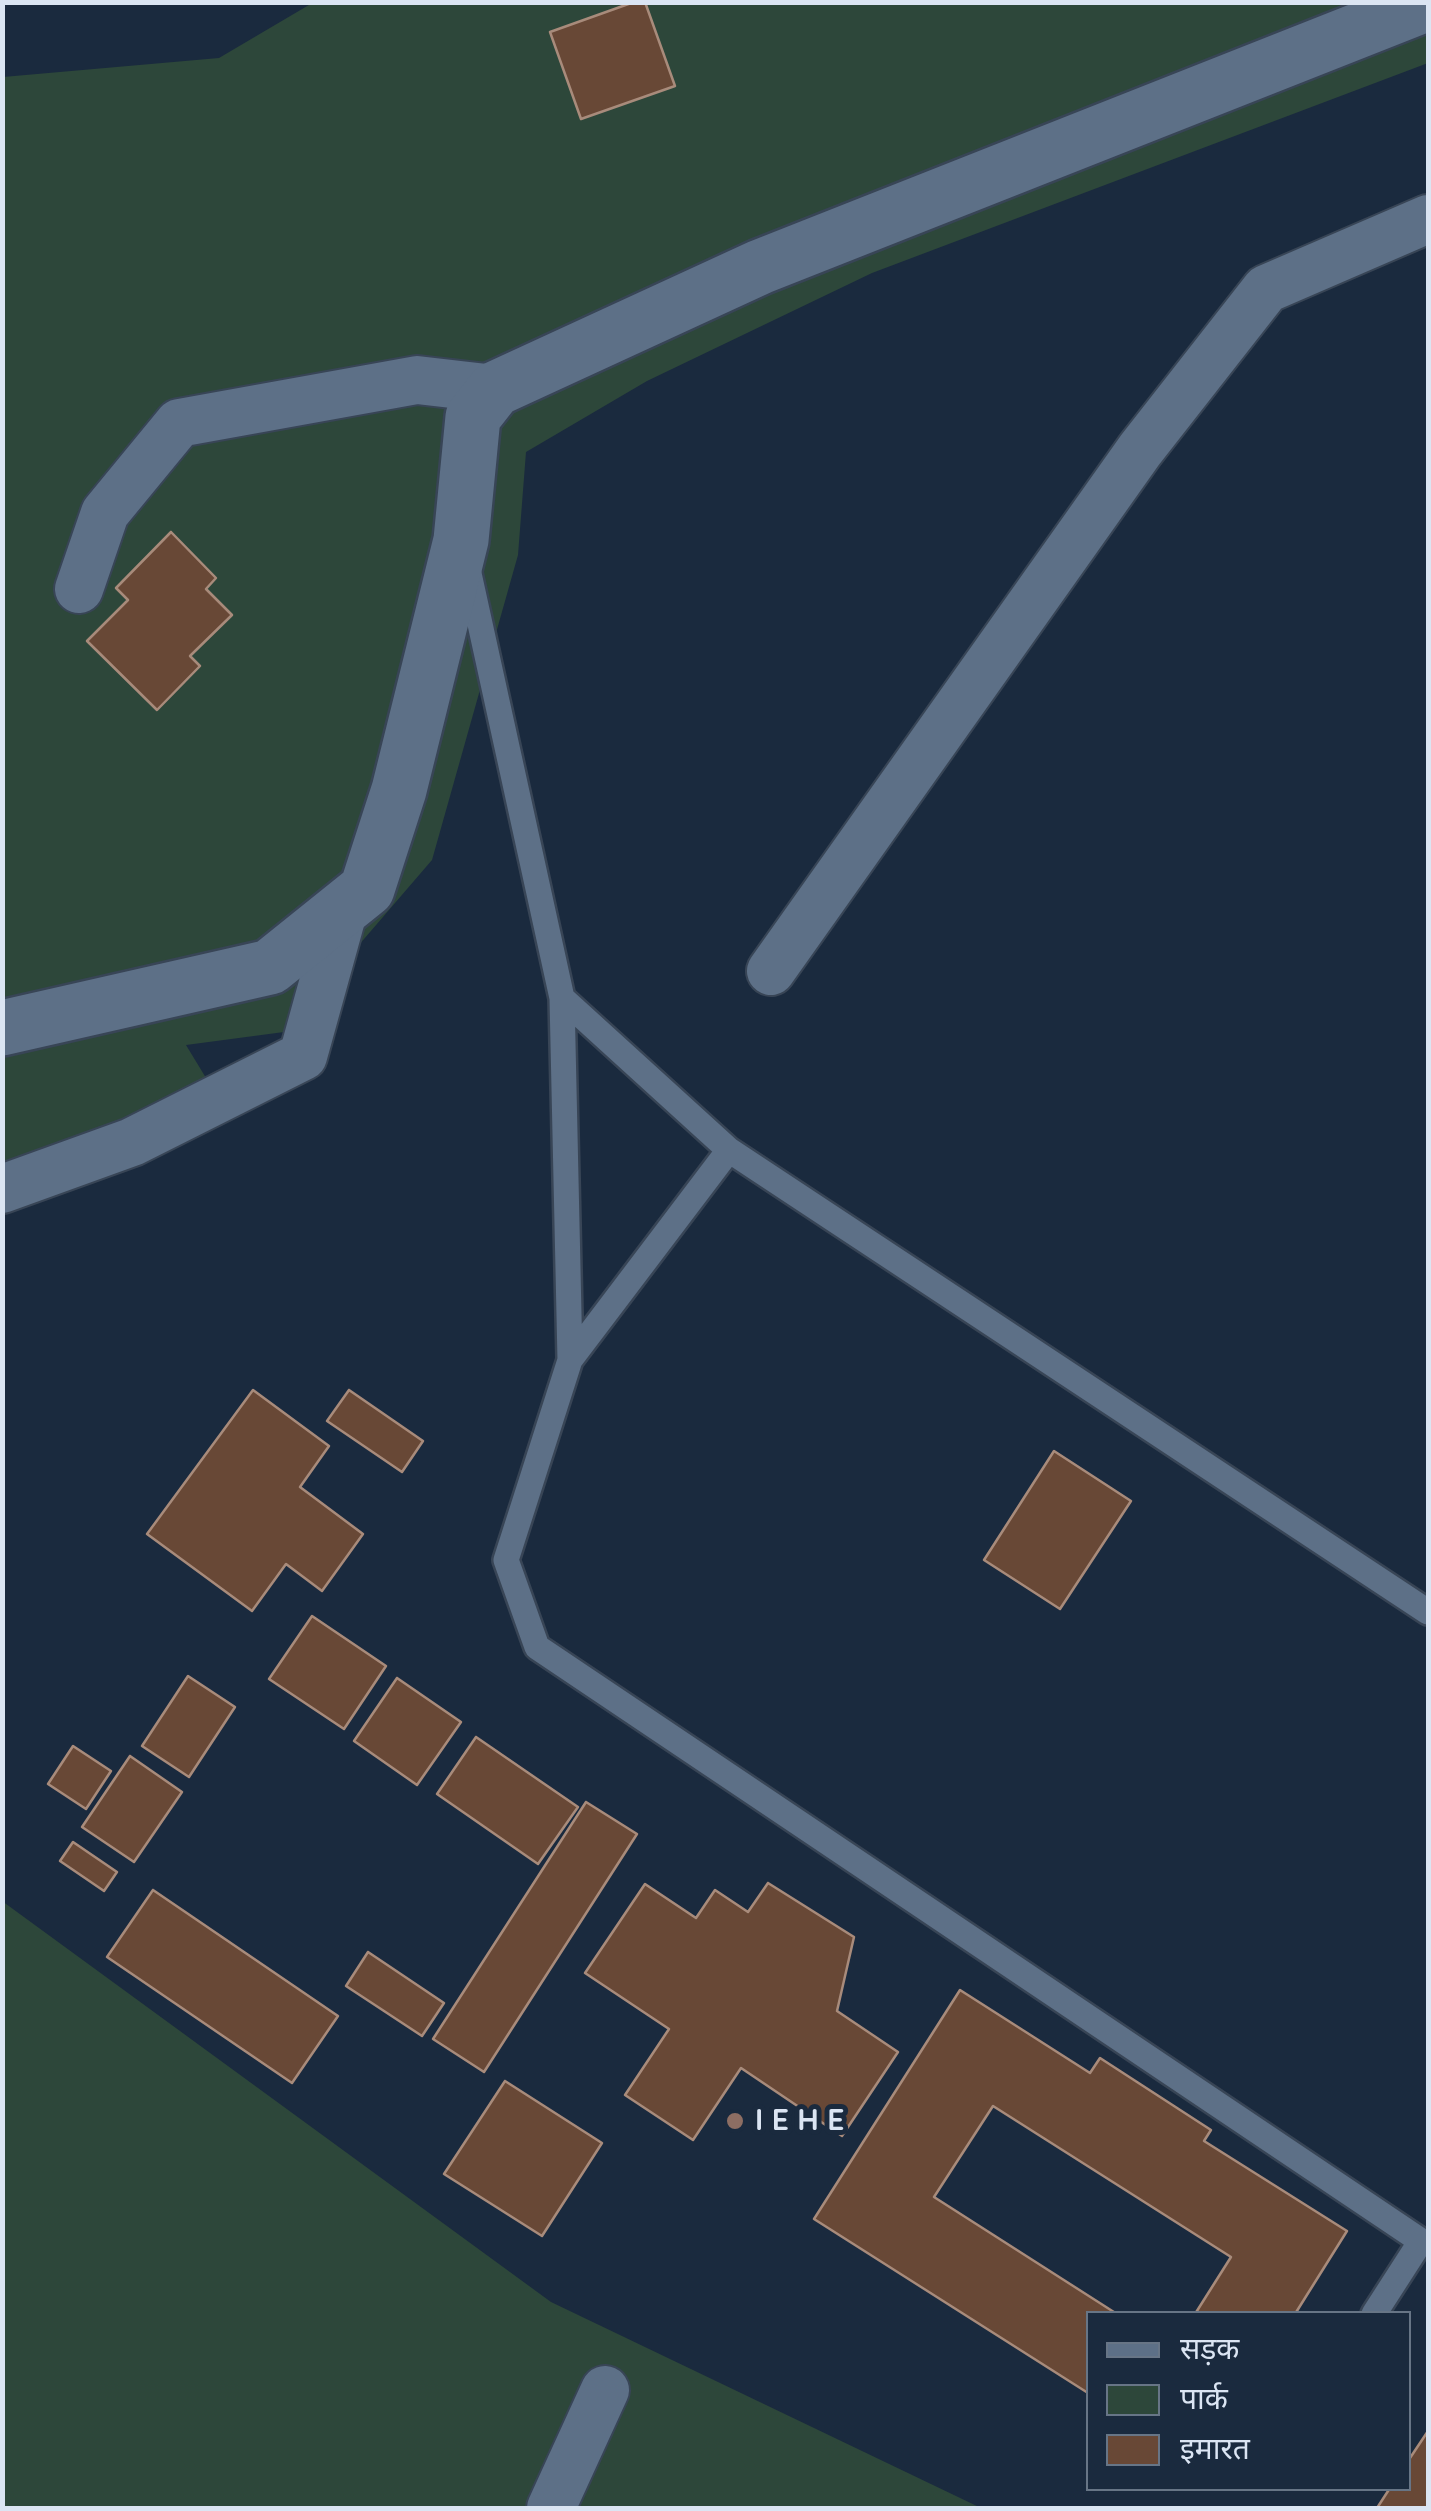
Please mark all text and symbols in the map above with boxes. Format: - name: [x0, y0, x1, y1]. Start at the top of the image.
- place label: I E H E: [755, 2103, 844, 2139]
- marker: I E H E: [724, 2110, 746, 2132]
- legend: [1086, 2311, 1411, 2491]
- text: सड़क: [1180, 2329, 1239, 2367]
- text: पार्क: [1180, 2379, 1228, 2417]
- text: इमारत: [1180, 2429, 1250, 2467]

